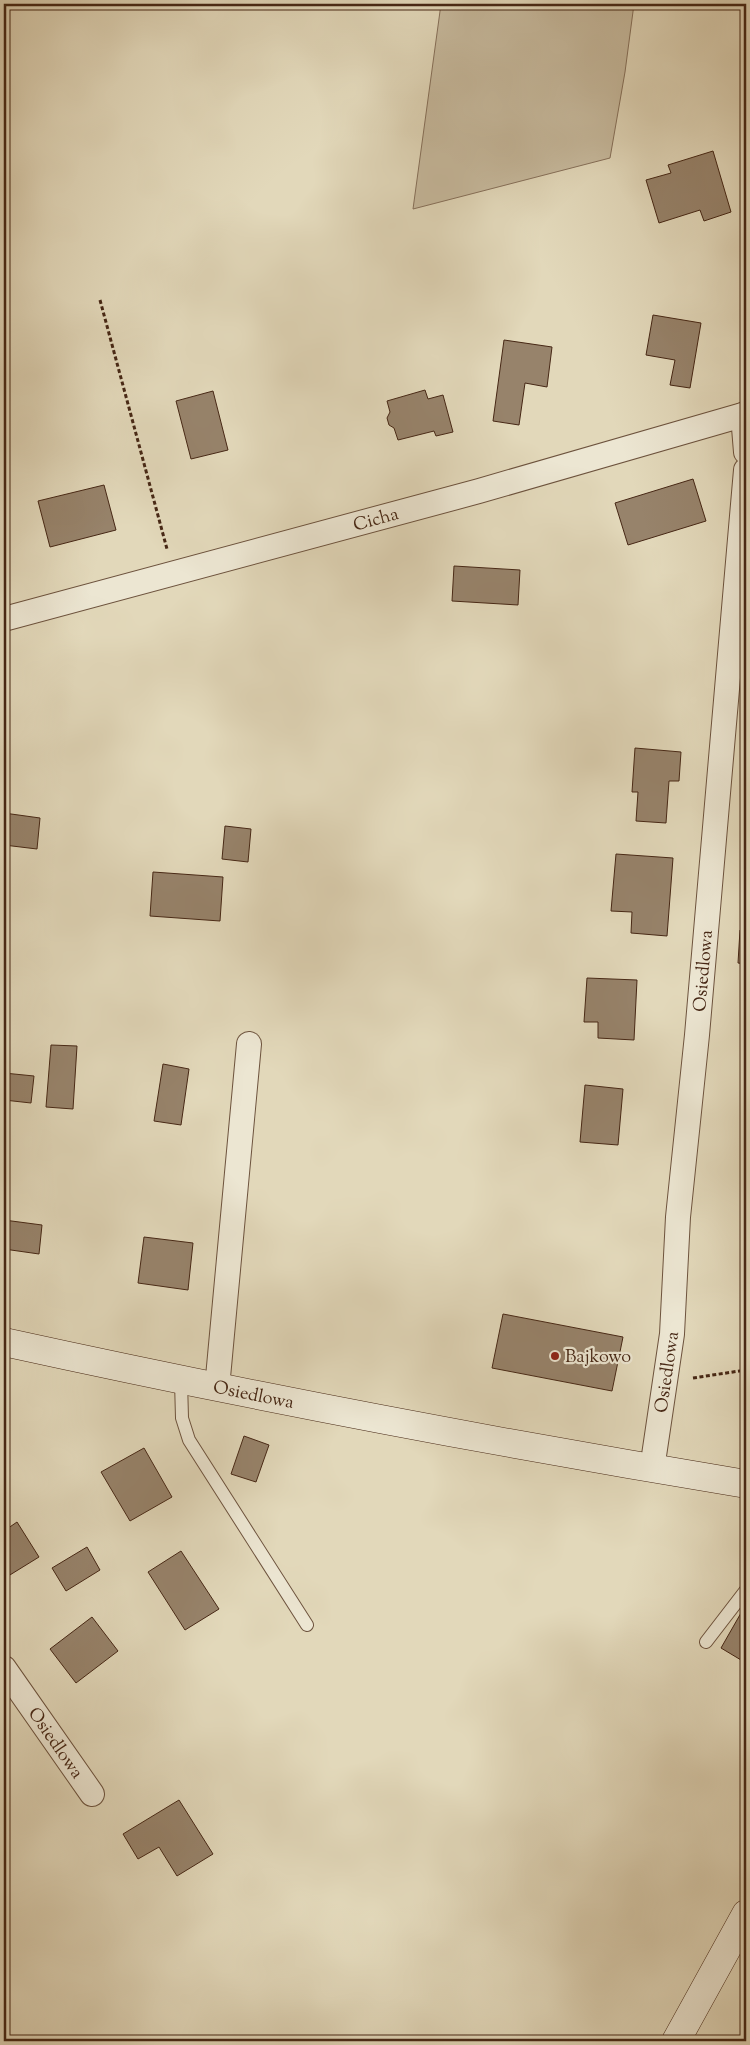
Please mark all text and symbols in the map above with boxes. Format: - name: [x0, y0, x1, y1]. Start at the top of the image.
- street label: Cicha: [351, 502, 402, 539]
- street label: Osiedlowa: [688, 929, 721, 1013]
- street label: Osiedlowa: [649, 1330, 687, 1415]
- place label: Bajkowo: [565, 1345, 631, 1371]
- marker: Bajkowo: [549, 1350, 561, 1362]
- street label: Osiedlowa: [210, 1375, 296, 1417]
- street label: Osiedlowa: [20, 1703, 89, 1785]

